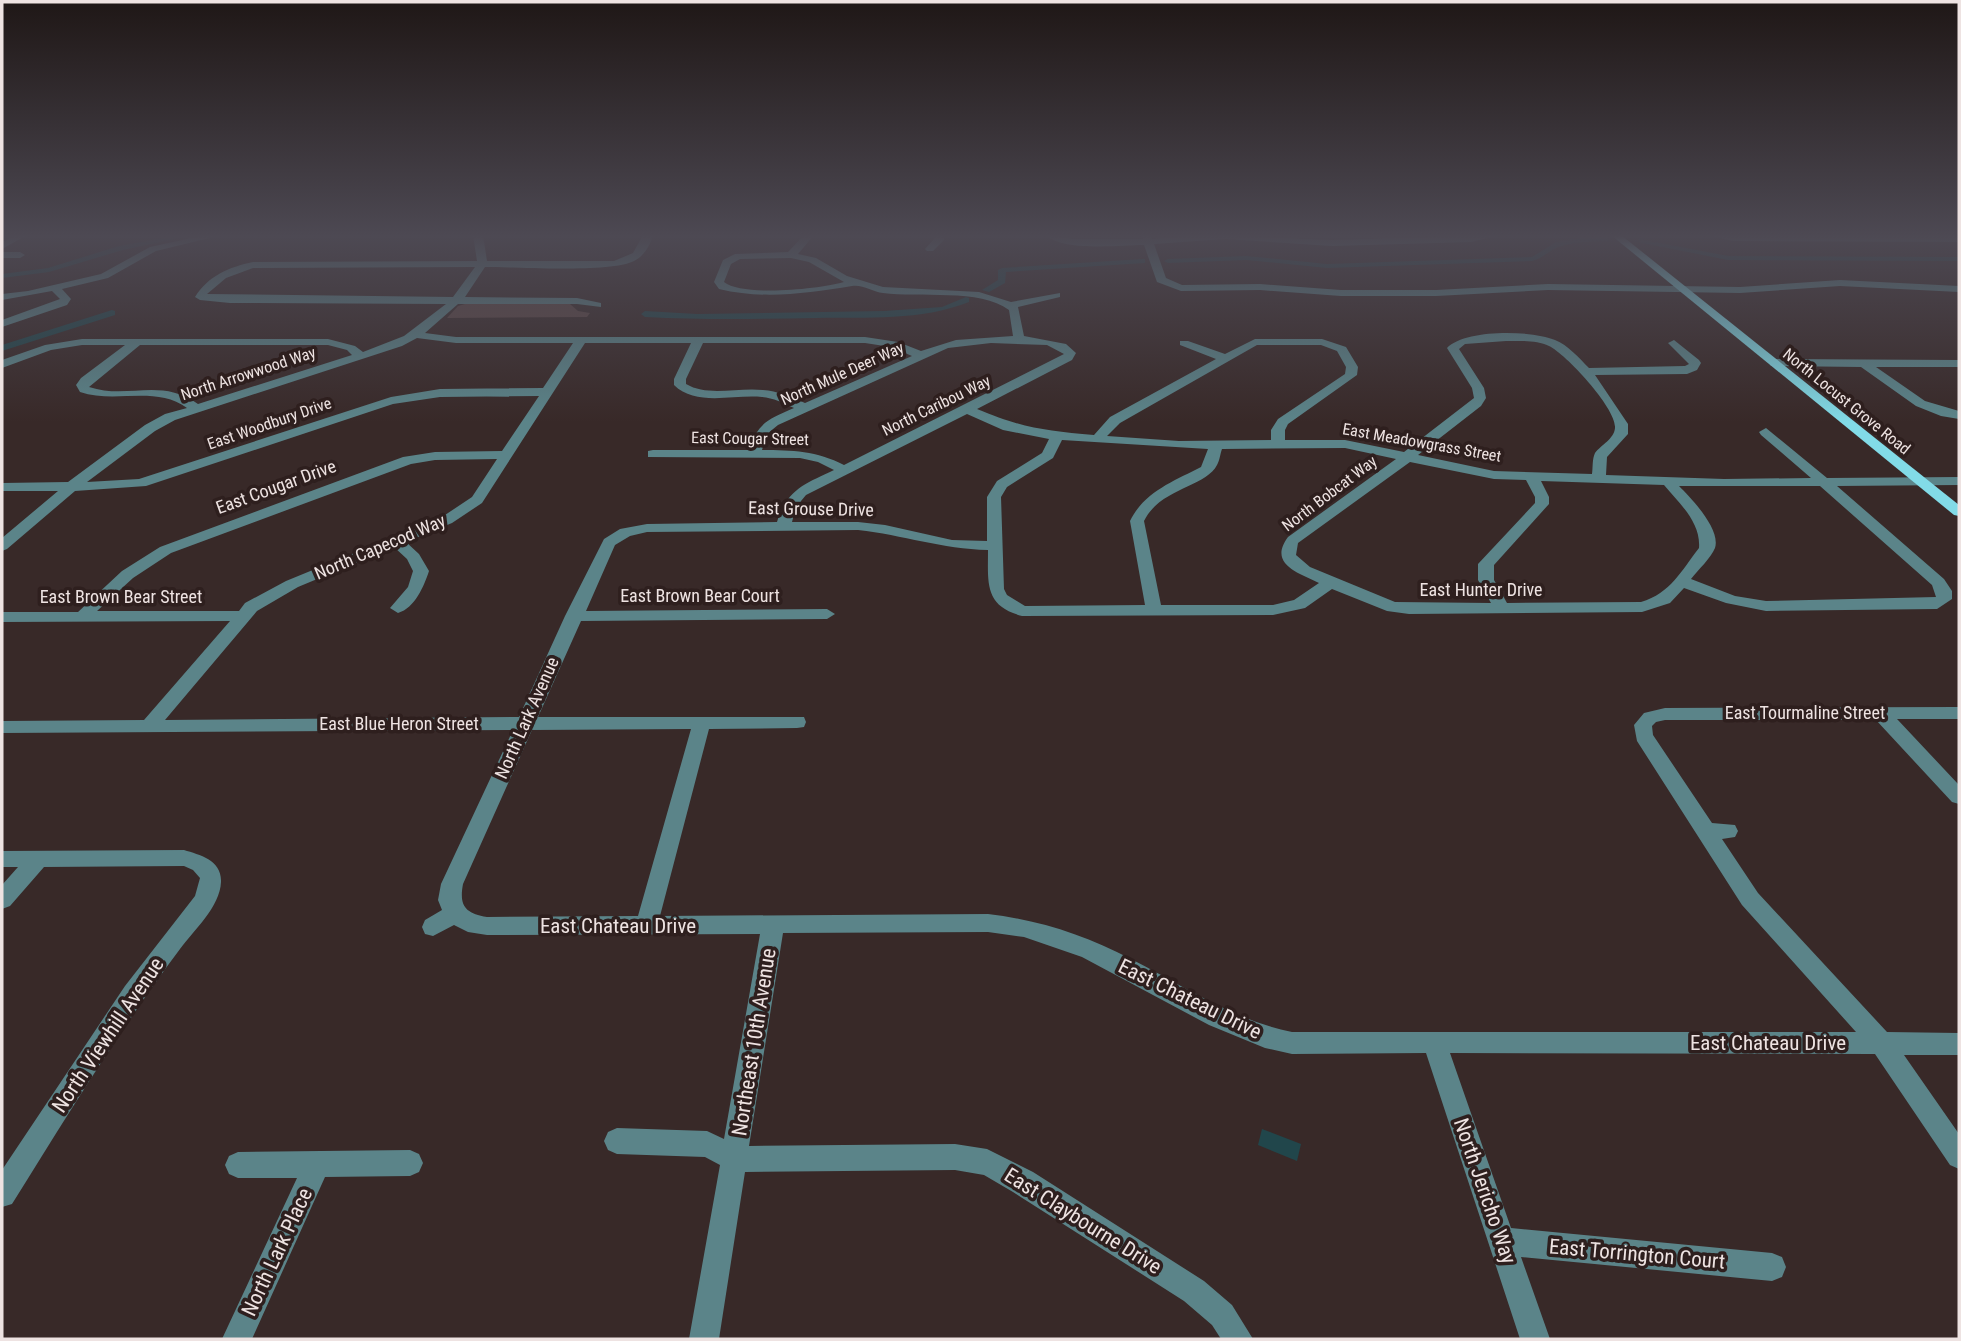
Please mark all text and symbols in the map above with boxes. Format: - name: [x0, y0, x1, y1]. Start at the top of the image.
- street label: North Mule Deer Way: [778, 338, 907, 409]
- street label: North Arrowwood Way: [178, 343, 318, 404]
- street label: North Locust Grove Road: [1779, 344, 1914, 458]
- street label: North Caribou Way: [879, 371, 994, 440]
- street label: East Woodbury Drive: [205, 393, 334, 454]
- street label: East Meadowgrass Street: [1341, 419, 1503, 466]
- street label: East Cougar Street: [691, 428, 809, 449]
- street label: North Bobcat Way: [1278, 451, 1381, 535]
- street label: East Cougar Drive: [213, 455, 339, 518]
- street label: East Grouse Drive: [748, 497, 874, 520]
- street label: North Capecod Way: [311, 509, 449, 584]
- street label: East Hunter Drive: [1419, 579, 1543, 600]
- street label: East Brown Bear Court: [620, 585, 780, 606]
- street label: East Brown Bear Street: [40, 586, 202, 607]
- street label: North Lark Avenue: [490, 654, 563, 782]
- street label: East Tourmaline Street: [1725, 702, 1885, 723]
- street label: East Blue Heron Street: [319, 713, 479, 734]
- street label: East Chateau Drive: [540, 914, 696, 938]
- street label: Northeast 10th Avenue: [727, 946, 781, 1138]
- street label: North Viewhill Avenue: [47, 953, 169, 1117]
- street label: East Chateau Drive: [1115, 954, 1266, 1044]
- street label: East Chateau Drive: [1690, 1031, 1846, 1055]
- street label: North Jericho Way: [1449, 1115, 1521, 1267]
- street label: East Claybourne Drive: [1000, 1163, 1166, 1279]
- street label: North Lark Place: [237, 1184, 317, 1320]
- street label: East Torrington Court: [1548, 1234, 1726, 1274]

